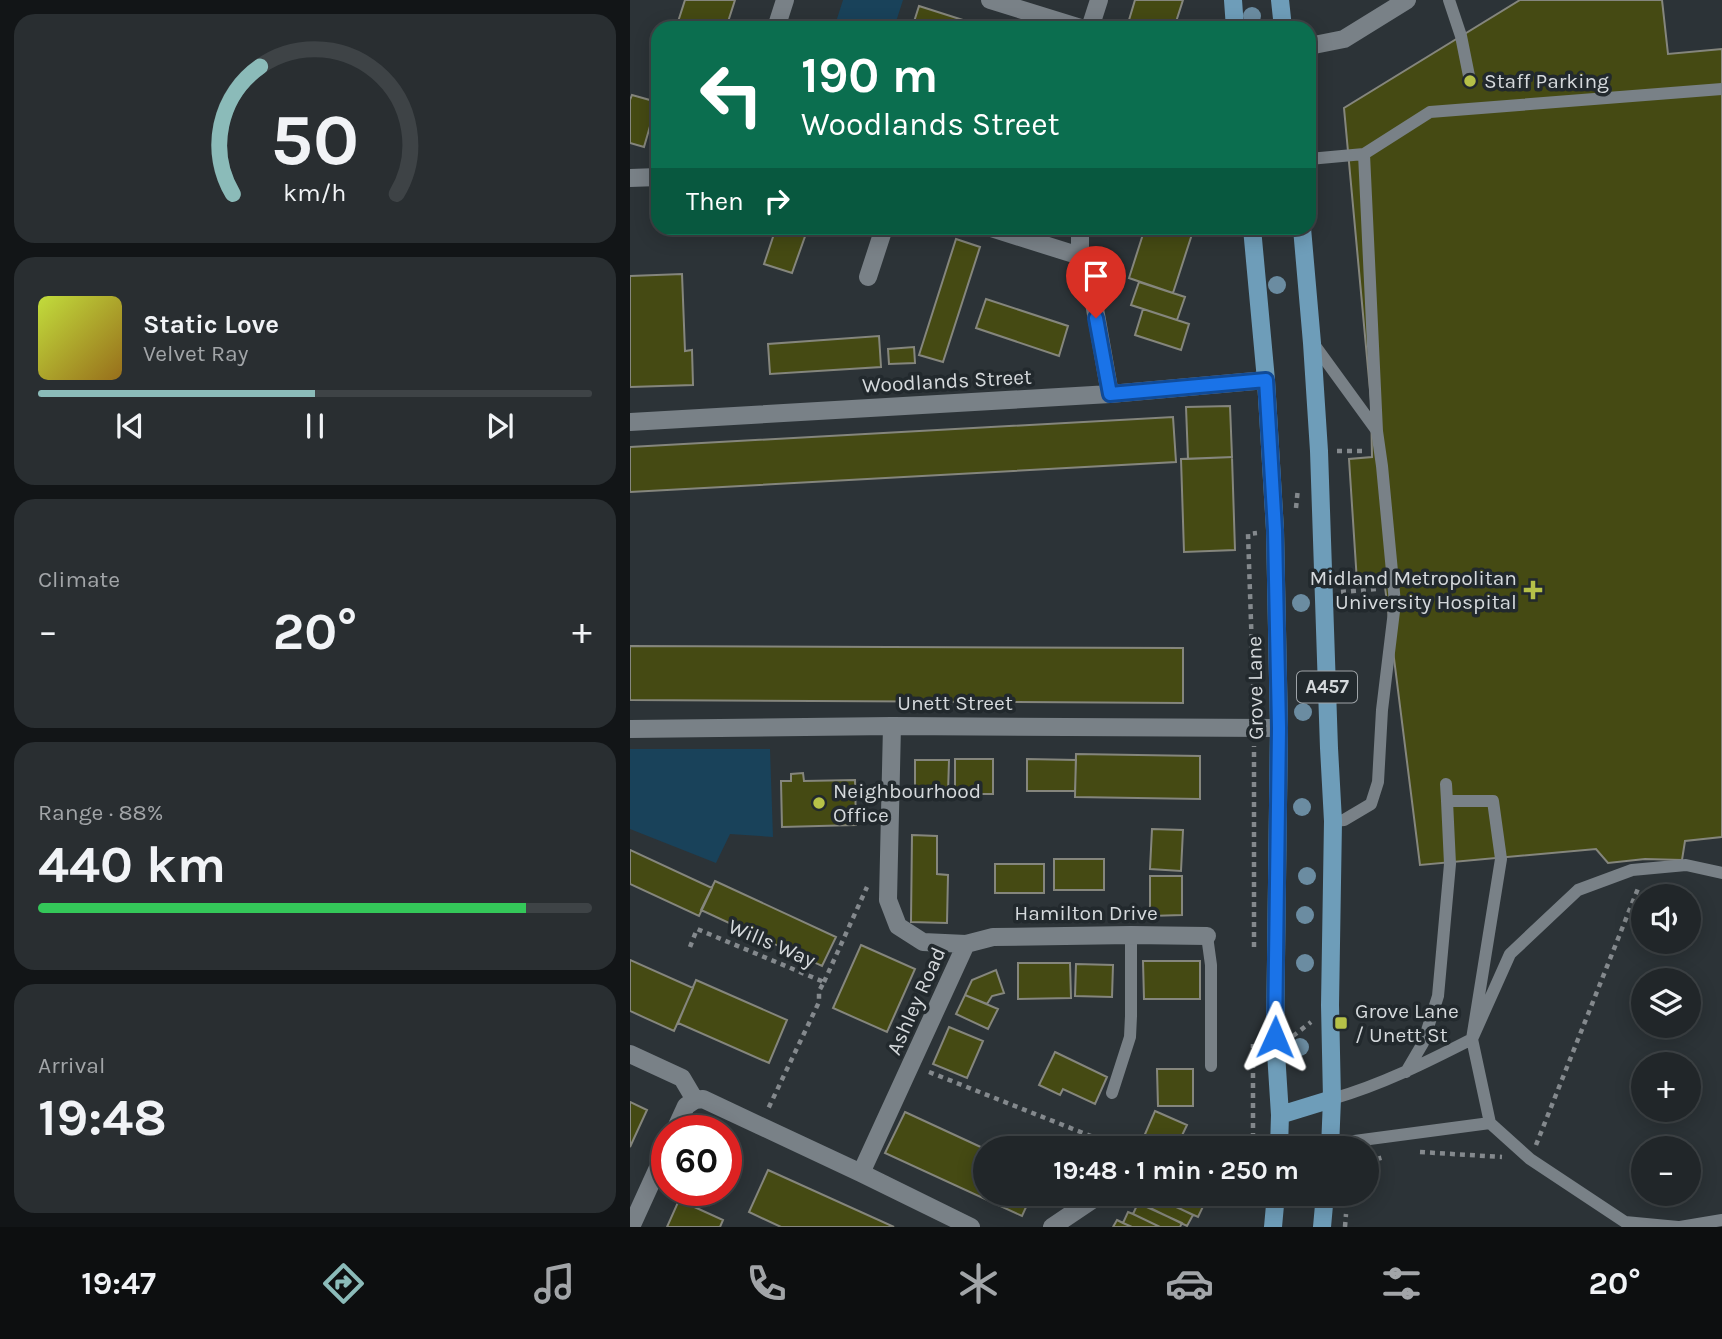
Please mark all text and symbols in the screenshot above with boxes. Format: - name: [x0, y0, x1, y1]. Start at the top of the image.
- text: 190 m: [801, 47, 938, 104]
- icon: left: [686, 49, 777, 140]
- place label: Staff Parking: [1484, 69, 1609, 93]
- marker: Staff Parking: [1462, 73, 1478, 89]
- text: 50: [271, 98, 359, 183]
- text: Woodlands Street: [801, 106, 1060, 143]
- text: km/h: [283, 178, 347, 207]
- icon: right: [758, 182, 796, 220]
- text: Then: [686, 186, 744, 217]
- pin: [1066, 246, 1126, 318]
- icon: arrive: [1077, 257, 1115, 295]
- text: Static Love: [143, 309, 279, 340]
- text: Velvet Ray: [143, 340, 248, 367]
- street label: Woodlands Street: [862, 365, 1032, 397]
- icon: previous: [111, 407, 149, 445]
- icon: pause: [296, 407, 334, 445]
- icon: next: [481, 407, 519, 445]
- text: Climate: [38, 566, 120, 593]
- place label: Midland Metropolitan University Hospital: [1309, 566, 1517, 614]
- marker: Midland Metropolitan University Hospital: [1523, 580, 1543, 600]
- text: 20°: [273, 601, 357, 662]
- text: −: [38, 609, 58, 654]
- text: +: [572, 609, 592, 654]
- street label: Grove Lane: [1242, 636, 1268, 740]
- road number: A457: [1297, 672, 1357, 702]
- street label: Unett Street: [897, 691, 1013, 715]
- place label: Neighbourhood Office: [833, 779, 981, 827]
- marker: Neighbourhood Office: [811, 795, 827, 811]
- text: Range · 88%: [38, 799, 163, 826]
- text: 440 km: [38, 834, 226, 895]
- map controls: [1631, 884, 1701, 1206]
- button: sound: [1631, 884, 1701, 954]
- street label: Hamilton Drive: [1014, 901, 1158, 925]
- street label: Wills Way: [725, 914, 819, 972]
- street label: Ashley Road: [882, 943, 950, 1059]
- button: layers: [1631, 968, 1701, 1038]
- place label: Grove Lane / Unett St: [1355, 999, 1459, 1047]
- position arrow: [1238, 1000, 1312, 1074]
- marker: Grove Lane / Unett St: [1333, 1015, 1349, 1031]
- text: Arrival: [38, 1052, 105, 1079]
- button: +: [1631, 1052, 1701, 1122]
- text: 19:48: [38, 1087, 167, 1148]
- speed limit sign: 60: [651, 1115, 742, 1206]
- button: −: [1631, 1136, 1701, 1206]
- text: 19:48 · 1 min · 250 m: [1053, 1155, 1299, 1186]
- icon: directions: [319, 1259, 368, 1308]
- icon: music: [530, 1259, 579, 1308]
- icon: phone: [742, 1259, 791, 1308]
- icon: climate: [954, 1259, 1003, 1308]
- icon: car: [1165, 1259, 1214, 1308]
- icon: filters: [1377, 1259, 1426, 1308]
- text: 19:47: [81, 1265, 156, 1302]
- text: 20°: [1589, 1265, 1641, 1302]

